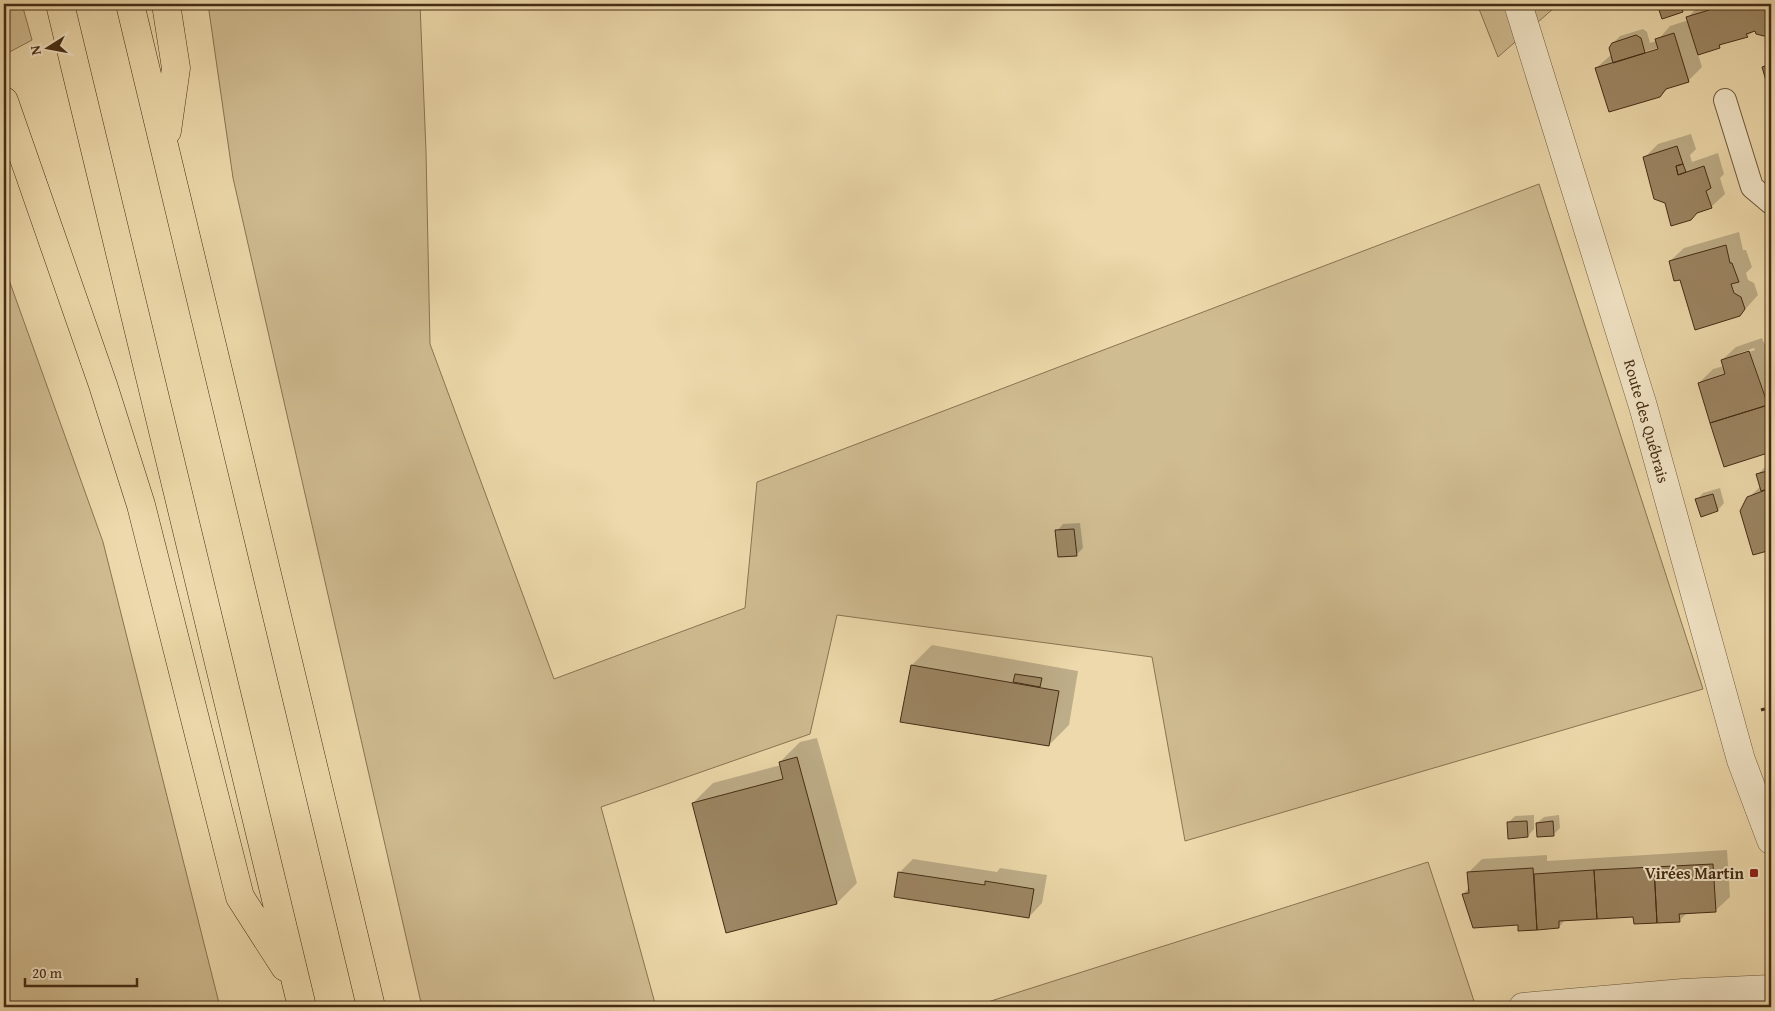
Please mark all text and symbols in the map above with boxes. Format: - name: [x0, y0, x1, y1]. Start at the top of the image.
- north arrow: [22, 22, 72, 72]
- text: N: [24, 43, 46, 57]
- street label: Route des Québrais: [1618, 356, 1676, 486]
- place label: Virées Martin: [1645, 861, 1745, 885]
- marker: Virées Martin: [1748, 867, 1760, 879]
- scale bar: [25, 956, 138, 988]
- text: 20 m: [32, 962, 63, 983]

